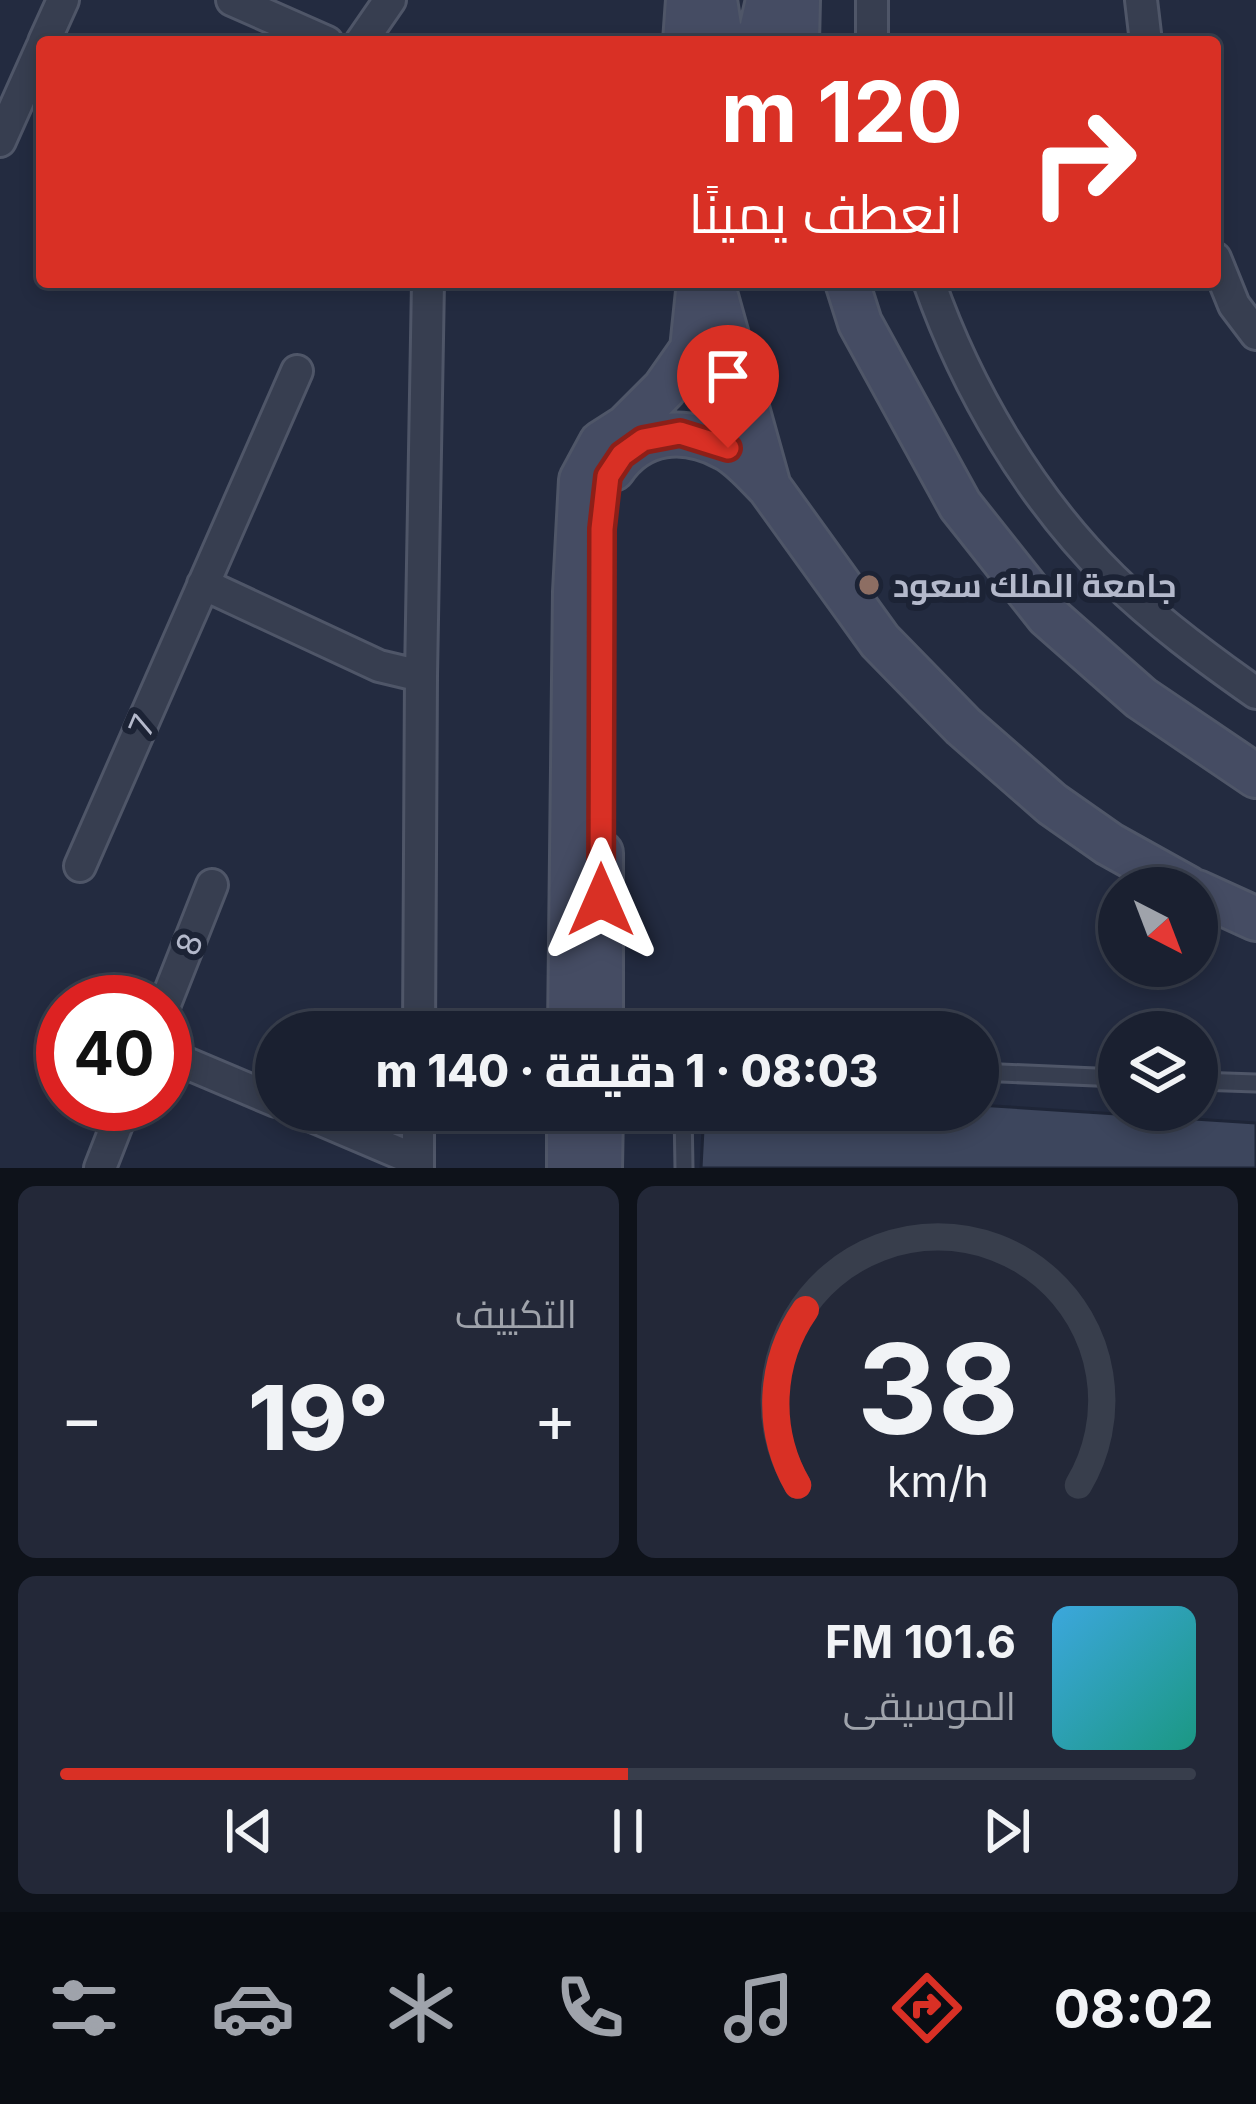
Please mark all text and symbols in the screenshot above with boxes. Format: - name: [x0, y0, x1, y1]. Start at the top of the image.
- text: 120 m: [721, 61, 963, 162]
- icon: right: [1005, 84, 1161, 240]
- text: انعطف يمينًا: [689, 181, 963, 246]
- pin: [677, 325, 779, 448]
- icon: arrive: [695, 343, 761, 409]
- place label: جامعة الملك سعود: [893, 565, 1176, 605]
- marker: جامعة الملك سعود: [856, 572, 882, 598]
- street label: 7: [120, 709, 164, 741]
- position arrow: [538, 837, 664, 963]
- north arrow: [1098, 867, 1218, 987]
- map controls: [1098, 867, 1218, 1131]
- street label: 8: [167, 927, 211, 961]
- speed limit sign: 40: [36, 975, 192, 1131]
- button: layers: [1098, 1011, 1218, 1131]
- text: 08:03 · 1 دقيقة · 140 m: [376, 1043, 878, 1098]
- text: التكييف: [455, 1290, 577, 1337]
- text: 38: [857, 1313, 1018, 1464]
- text: 19°: [248, 1363, 389, 1472]
- text: −: [60, 1378, 104, 1458]
- text: +: [533, 1378, 577, 1458]
- text: km/h: [887, 1455, 988, 1507]
- text: 101.6 FM: [825, 1614, 1016, 1669]
- text: الموسيقى: [843, 1682, 1016, 1729]
- icon: previous: [216, 1798, 282, 1864]
- icon: pause: [595, 1798, 661, 1864]
- icon: next: [974, 1798, 1040, 1864]
- icon: filters: [42, 1966, 126, 2050]
- icon: car: [211, 1966, 295, 2050]
- icon: climate: [379, 1966, 463, 2050]
- icon: phone: [548, 1966, 632, 2050]
- icon: music: [717, 1966, 801, 2050]
- icon: directions: [885, 1966, 969, 2050]
- text: 08:02: [1054, 1976, 1214, 2041]

